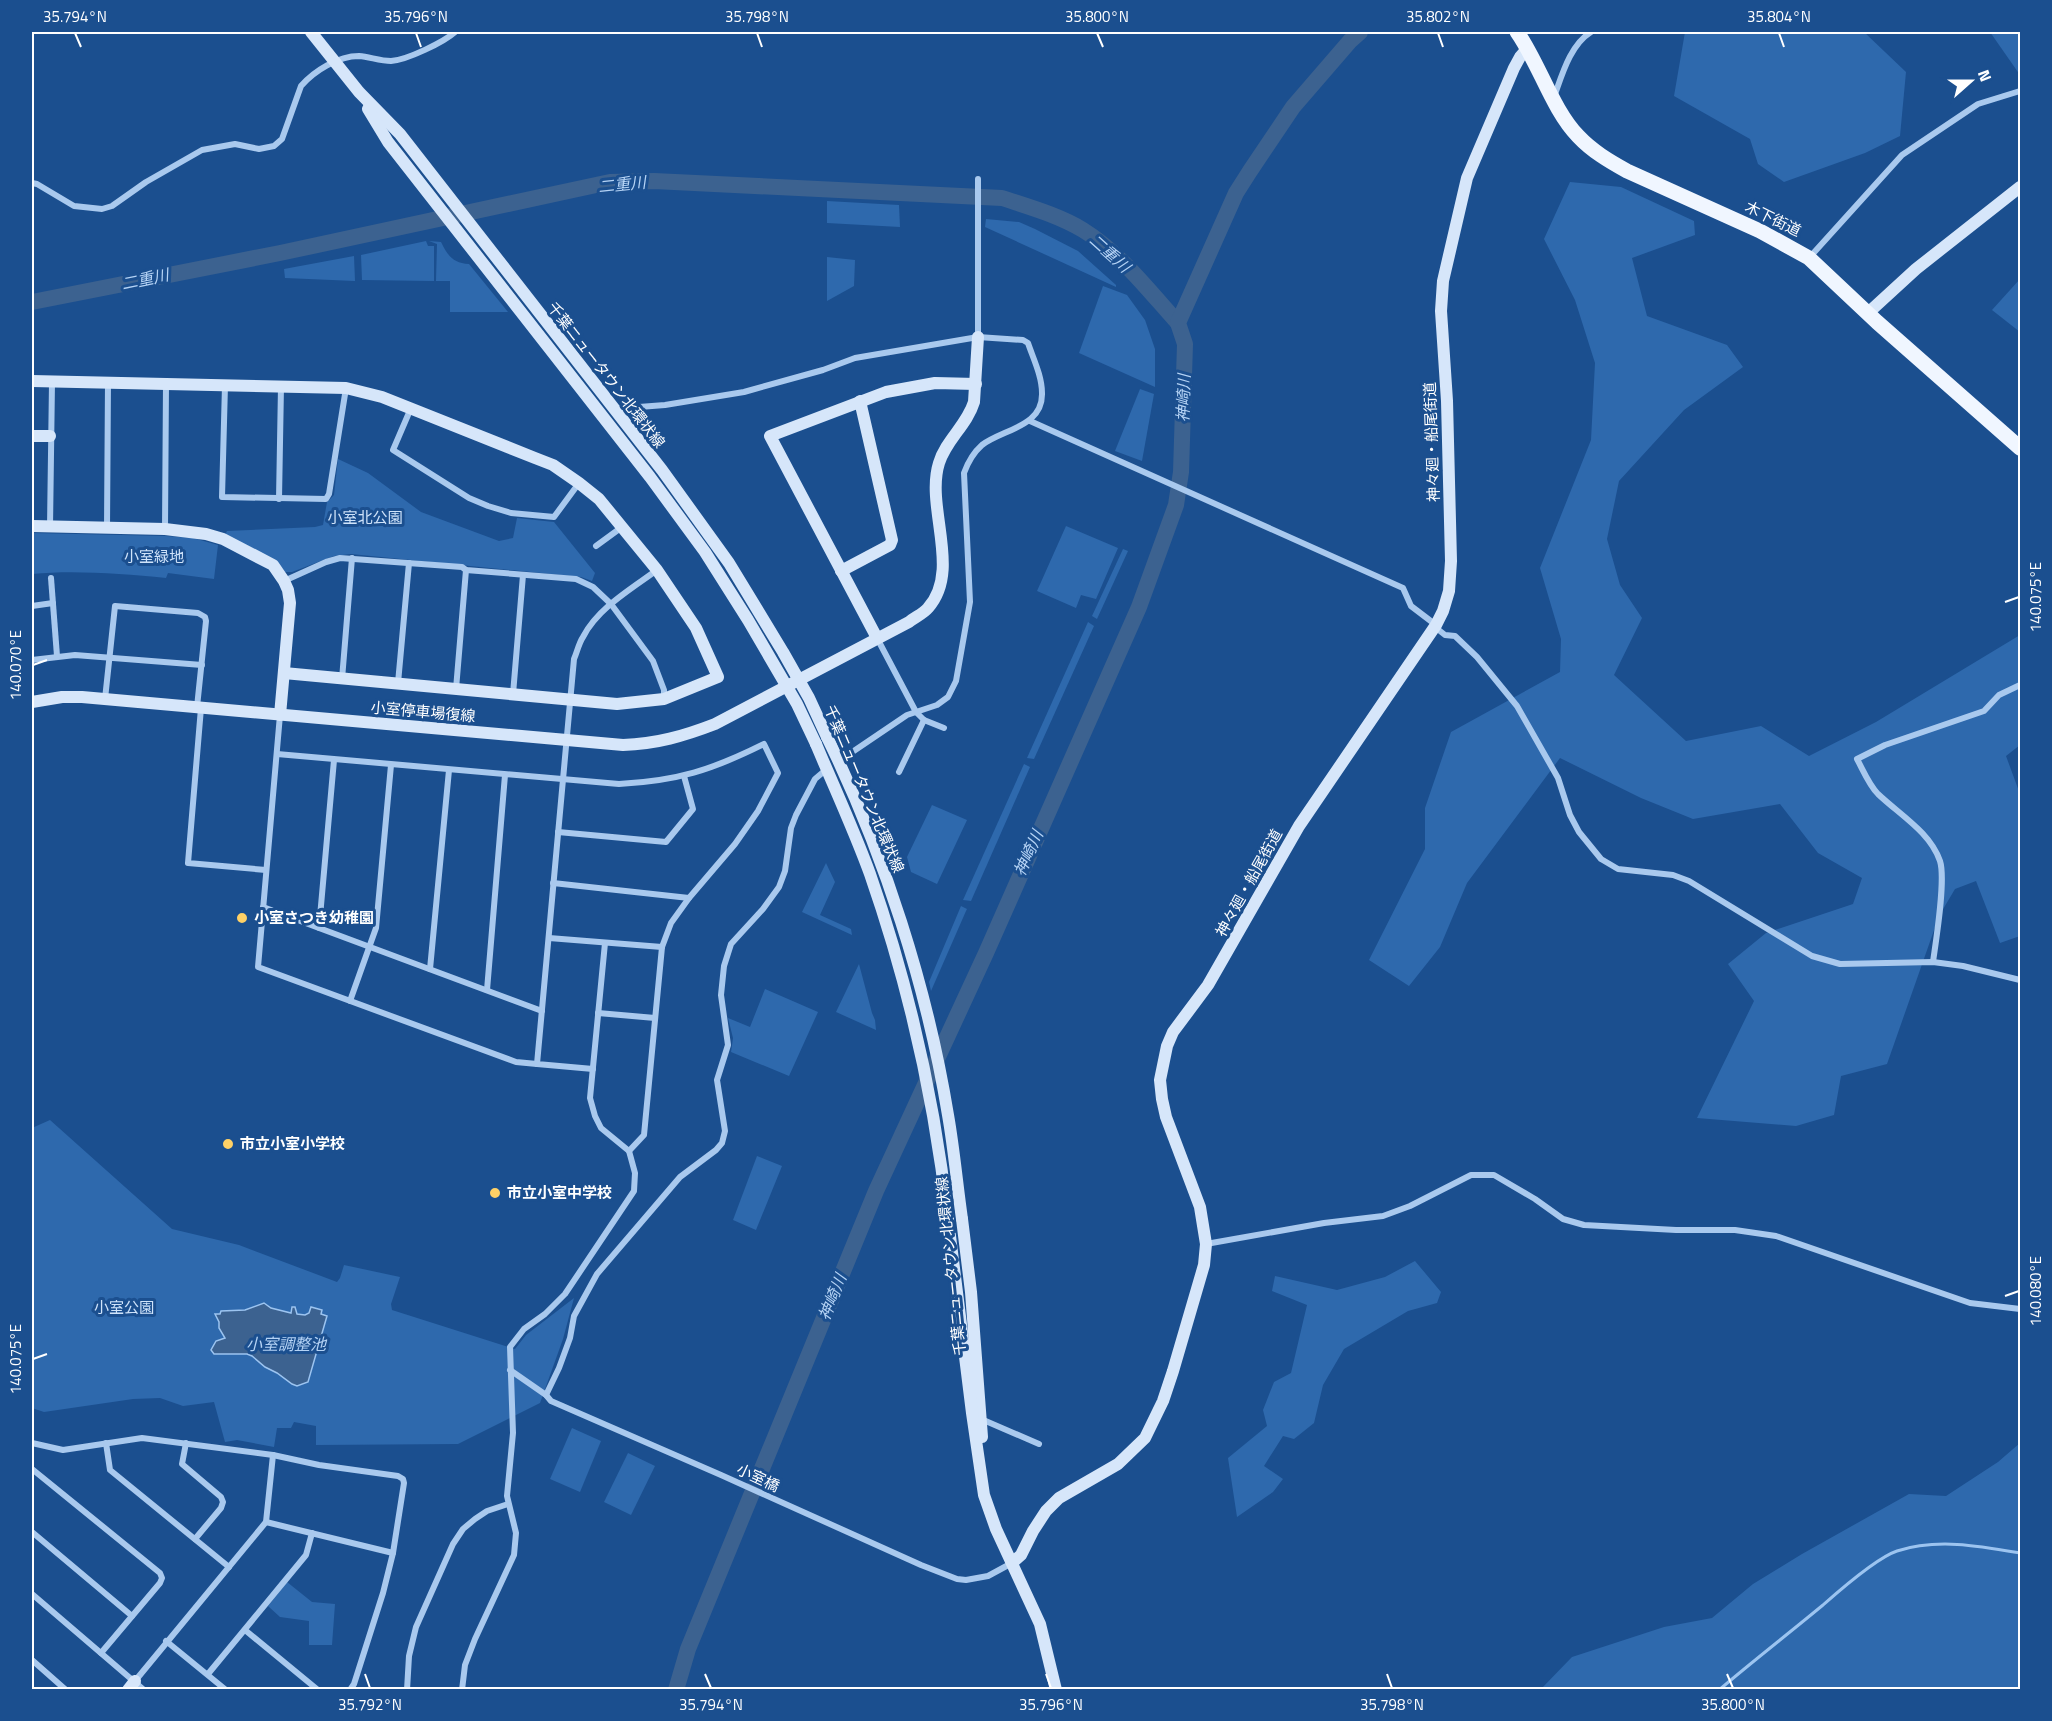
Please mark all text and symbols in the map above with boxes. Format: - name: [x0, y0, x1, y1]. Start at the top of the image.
- text: 35.794°N: [43, 5, 107, 28]
- text: 35.796°N: [384, 5, 448, 28]
- text: 35.798°N: [725, 5, 789, 28]
- text: 35.800°N: [1065, 5, 1129, 28]
- text: 35.802°N: [1406, 5, 1470, 28]
- text: 35.804°N: [1747, 5, 1811, 28]
- north arrow: [1941, 51, 2001, 111]
- text: N: [1972, 66, 1998, 85]
- water label: 二重川: [597, 169, 649, 198]
- street label: 木下街道: [1741, 195, 1805, 242]
- water label: 二重川: [1084, 228, 1137, 279]
- water label: 二重川: [119, 262, 173, 296]
- street label: 千葉ニュータウン北環状線: [542, 297, 671, 453]
- water label: 神崎川: [1170, 372, 1196, 422]
- street label: 神々廻・船尾街道: [1418, 382, 1445, 502]
- park label: 小室北公園: [327, 506, 403, 529]
- park label: 小室緑地: [124, 545, 184, 568]
- text: 140.075°E: [2024, 562, 2047, 632]
- text: 140.070°E: [4, 630, 27, 700]
- street label: 小室停車場復線: [370, 695, 476, 728]
- street label: 千葉ニュータウン北環状線: [819, 701, 910, 876]
- water label: 神崎川: [1007, 824, 1050, 880]
- street label: 神々廻・船尾街道: [1209, 825, 1288, 941]
- place label: 小室さつき幼稚園: [254, 906, 374, 929]
- marker: 小室さつき幼稚園: [235, 911, 249, 925]
- place label: 市立小室小学校: [240, 1132, 345, 1155]
- marker: 市立小室小学校: [221, 1137, 235, 1151]
- street label: 千葉ニュータウン北環状線: [930, 1175, 971, 1357]
- place label: 市立小室中学校: [507, 1181, 612, 1204]
- marker: 市立小室中学校: [488, 1186, 502, 1200]
- text: 140.080°E: [2024, 1256, 2047, 1326]
- water label: 神崎川: [812, 1268, 853, 1324]
- park label: 小室公園: [94, 1296, 154, 1319]
- text: 140.075°E: [4, 1324, 27, 1394]
- water label: 小室調整池: [246, 1332, 328, 1356]
- street label: 小室橋: [733, 1458, 783, 1497]
- text: 35.792°N: [338, 1693, 402, 1716]
- text: 35.794°N: [679, 1693, 743, 1716]
- text: 35.796°N: [1019, 1693, 1083, 1716]
- text: 35.798°N: [1360, 1693, 1424, 1716]
- text: 35.800°N: [1701, 1693, 1765, 1716]

